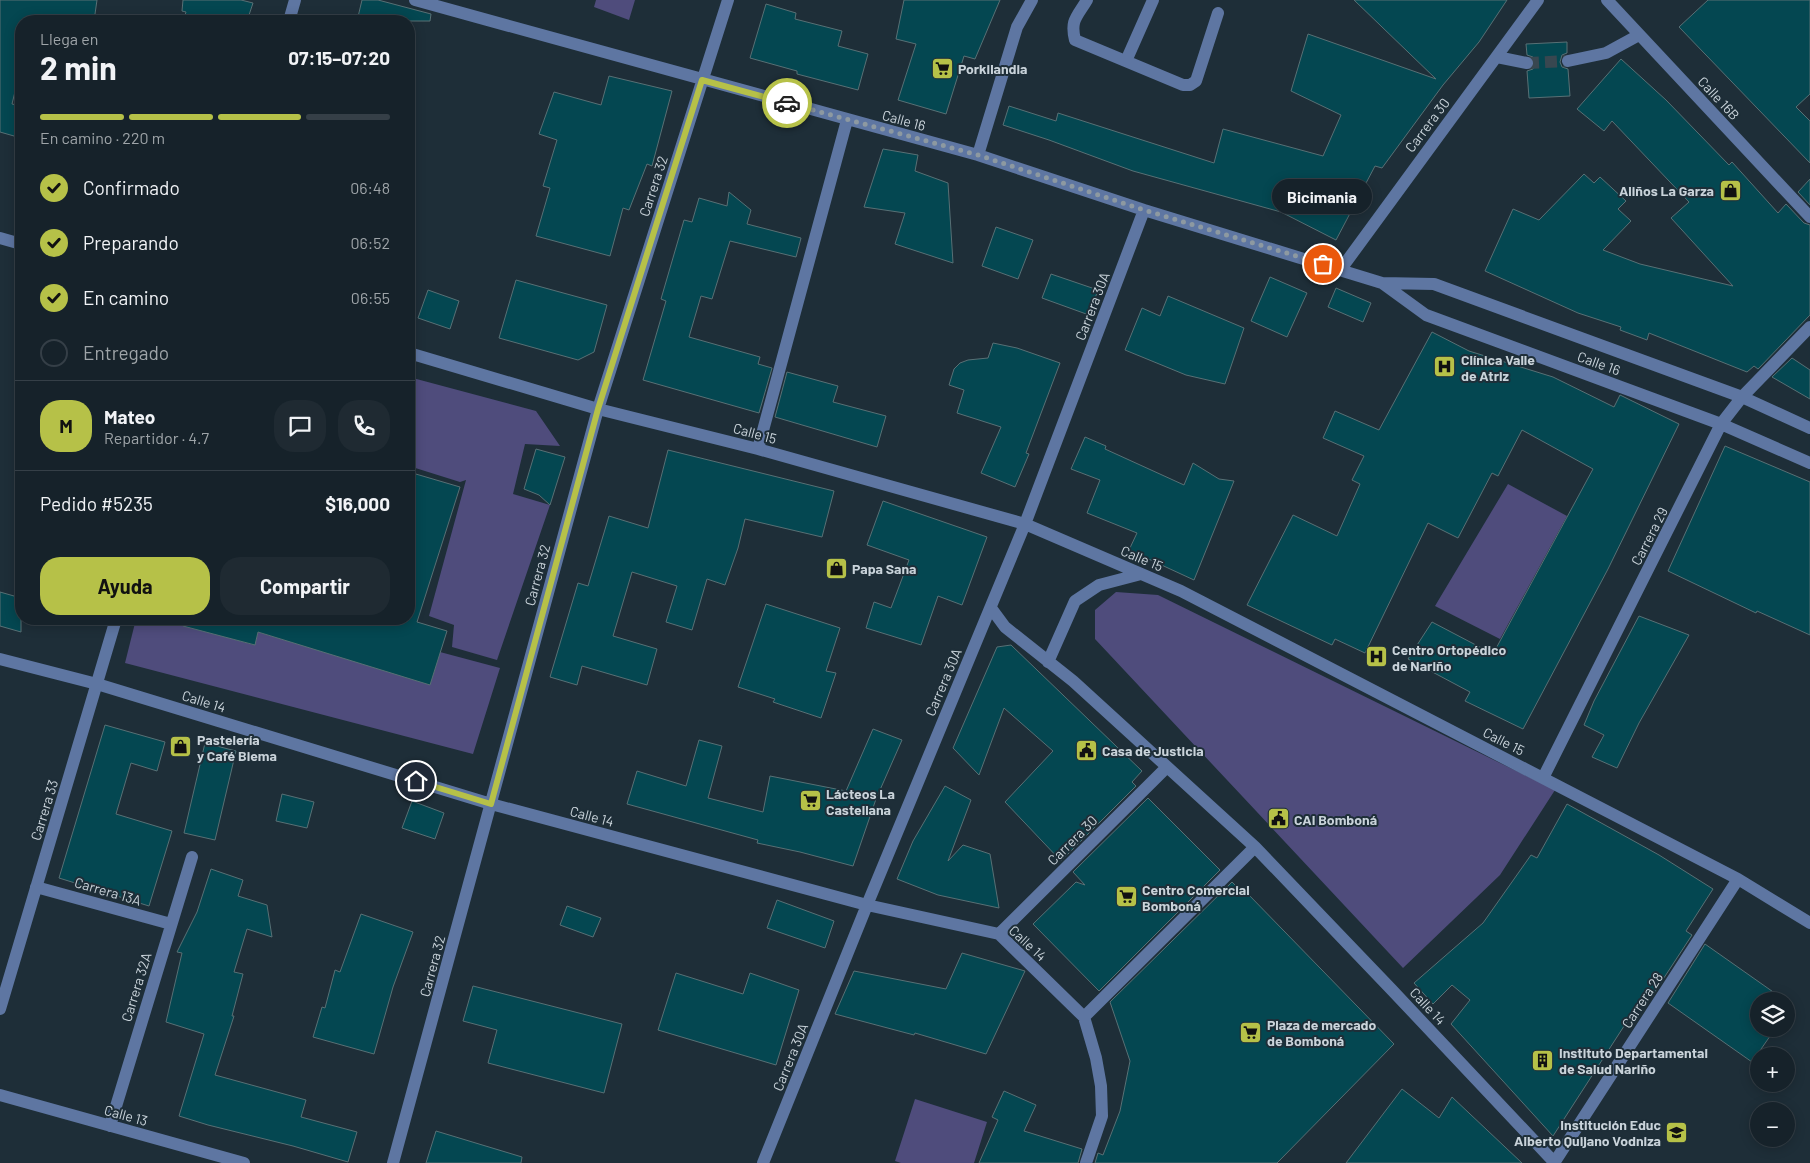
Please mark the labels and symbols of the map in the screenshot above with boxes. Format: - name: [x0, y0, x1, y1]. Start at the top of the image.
- supermarket icon: Porkilandia: [930, 56, 954, 80]
- place label: Porkilandia: [958, 60, 1027, 77]
- street label: Calle 16B: [1695, 73, 1743, 123]
- courier: [762, 78, 812, 128]
- street label: Carrera 30: [1401, 95, 1453, 155]
- street label: Calle 16: [880, 106, 928, 134]
- street label: Carrera 32: [635, 153, 671, 219]
- shop icon: Aliños La Garza: [1718, 178, 1742, 202]
- callout: Bicimania: [1273, 179, 1373, 214]
- place label: Aliños La Garza: [1619, 182, 1714, 199]
- pin: [1302, 243, 1344, 285]
- street label: Carrera 30A: [1071, 269, 1113, 343]
- street label: Calle 16: [1575, 347, 1623, 379]
- place label: Clínica Valle de Atriz: [1461, 351, 1535, 384]
- hospital icon: Clínica Valle de Atriz: [1433, 355, 1457, 379]
- street label: Calle 15: [731, 419, 779, 447]
- street label: Carrera 29: [1627, 504, 1671, 568]
- street label: Carrera 32: [521, 542, 553, 608]
- street label: Calle 15: [1118, 542, 1166, 574]
- shop icon: Papa Sana: [824, 556, 848, 580]
- place label: Papa Sana: [852, 560, 916, 577]
- place label: Centro Ortopédico de Nariño: [1392, 641, 1507, 674]
- street label: Carrera 30A: [921, 645, 965, 718]
- hospital icon: Centro Ortopédico de Nariño: [1364, 645, 1388, 669]
- street label: Calle 14: [180, 686, 228, 716]
- street label: Calle 15: [1480, 723, 1528, 759]
- place label: Pastelería y Café Biema: [197, 731, 277, 764]
- shop icon: Pastelería y Café Biema: [169, 735, 193, 759]
- public building icon: Casa de Justicia: [1074, 738, 1098, 762]
- place label: Casa de Justicia: [1102, 742, 1204, 759]
- pin: [395, 760, 437, 802]
- street label: Carrera 33: [27, 778, 61, 842]
- place label: Lácteos La Castellana: [826, 785, 895, 818]
- supermarket icon: Lácteos La Castellana: [798, 789, 822, 813]
- street label: Calle 14: [568, 802, 616, 830]
- public building icon: CAI Bomboná: [1266, 807, 1290, 831]
- place label: CAI Bomboná: [1294, 811, 1377, 828]
- street label: Carrera 30: [1044, 812, 1100, 868]
- street label: Carrera 13A: [73, 873, 144, 909]
- place label: Centro Comercial Bomboná: [1142, 881, 1250, 914]
- supermarket icon: Centro Comercial Bomboná: [1114, 885, 1138, 909]
- street label: Calle 14: [1006, 921, 1050, 965]
- street label: Carrera 32: [416, 933, 448, 999]
- street label: Carrera 32A: [117, 950, 155, 1024]
- street label: Carrera 28: [1618, 969, 1666, 1031]
- street label: Calle 14: [1406, 984, 1450, 1028]
- place label: Plaza de mercado de Bomboná: [1267, 1016, 1376, 1049]
- street label: Carrera 30A: [769, 1020, 812, 1093]
- supermarket icon: Plaza de mercado de Bomboná: [1239, 1020, 1263, 1044]
- place label: Instituto Departamental de Salud Nariño: [1559, 1044, 1708, 1077]
- building icon: Instituto Departamental de Salud Nariño: [1531, 1048, 1555, 1072]
- street label: Calle 13: [102, 1101, 150, 1129]
- place label: Institución Educ Alberto Quijano Vodniza: [1514, 1116, 1661, 1149]
- school or university icon: Institución Educ Alberto Quijano Vodniza: [1665, 1120, 1689, 1144]

